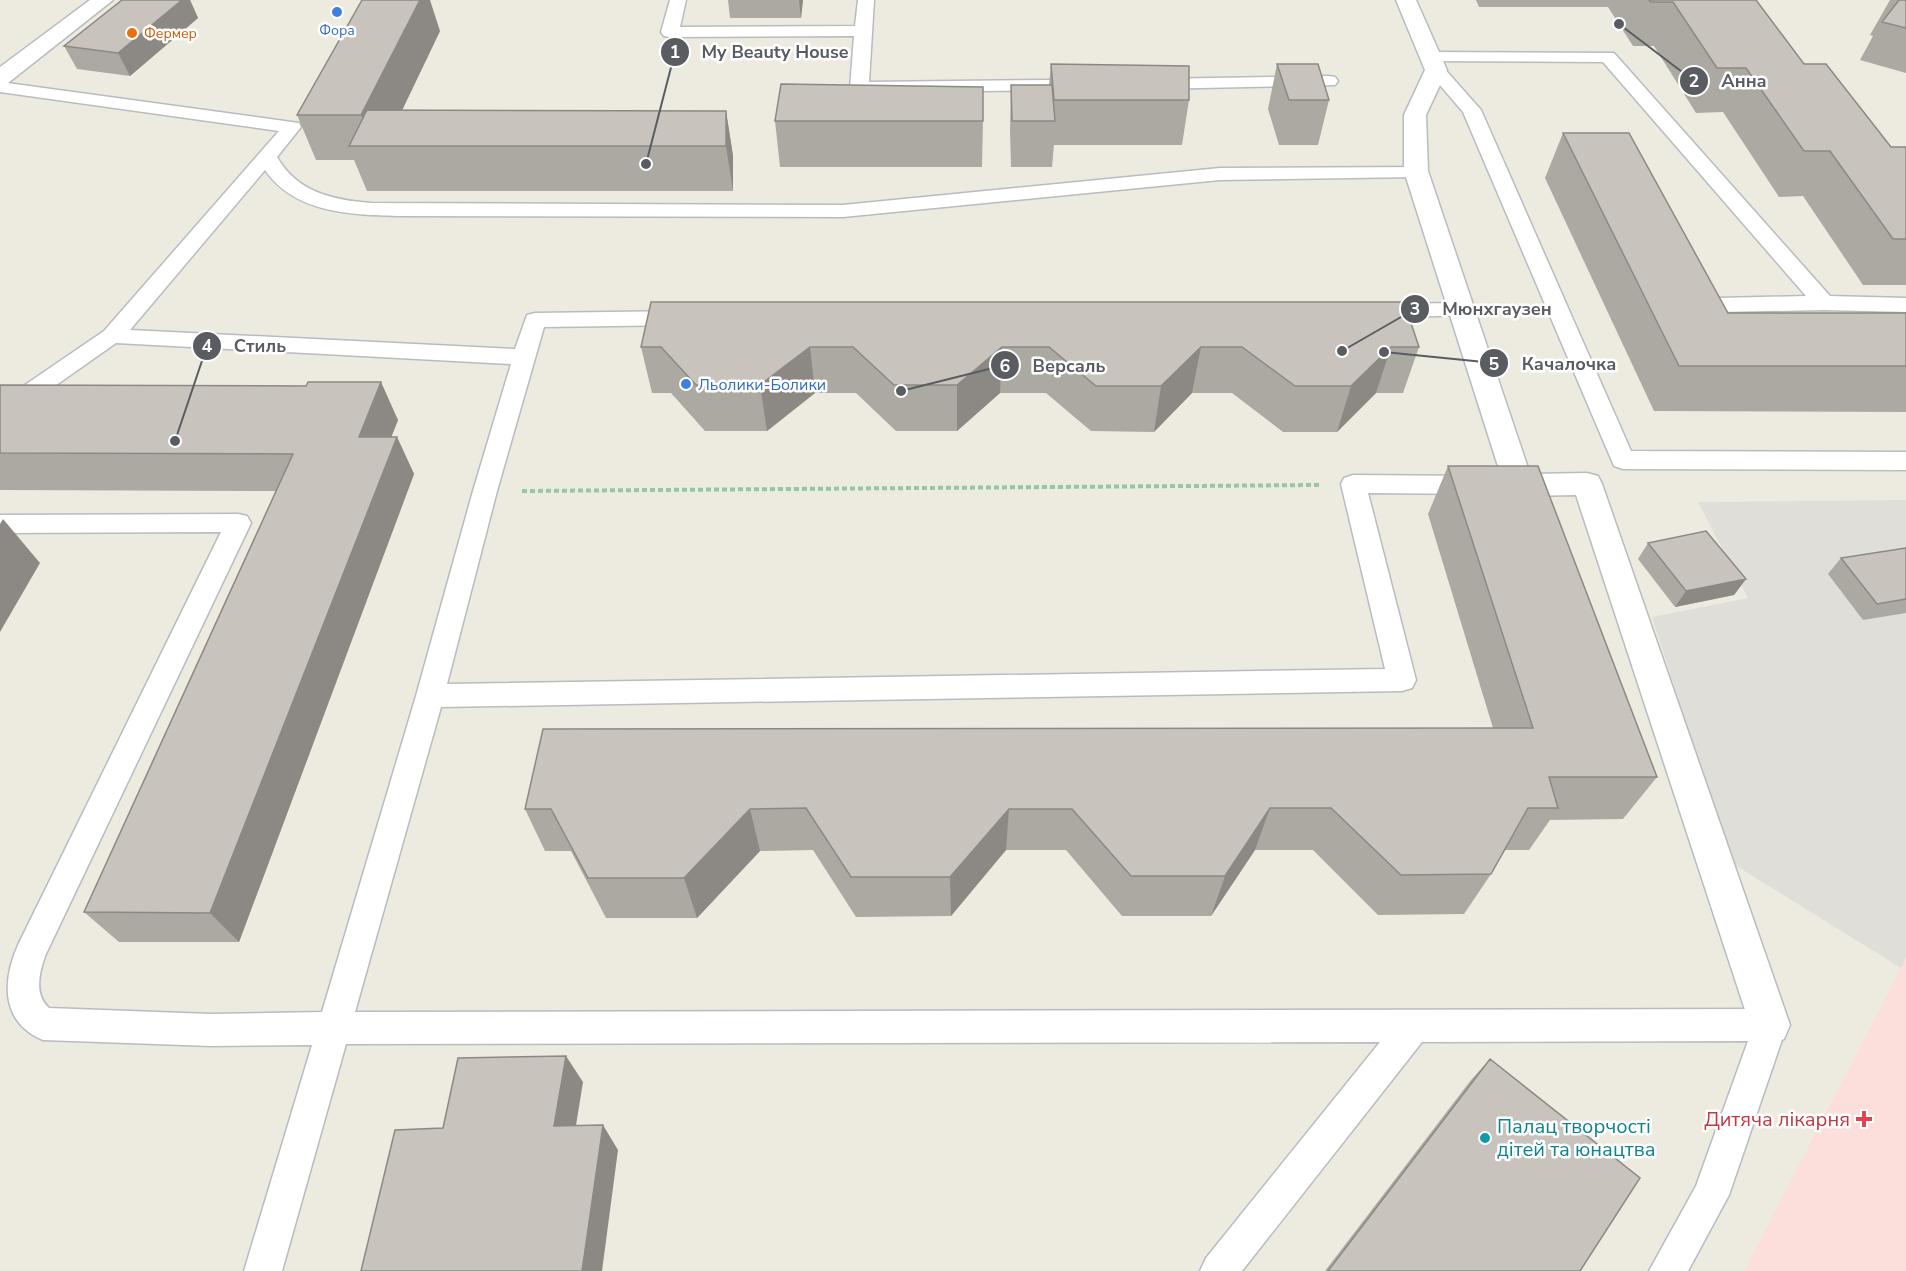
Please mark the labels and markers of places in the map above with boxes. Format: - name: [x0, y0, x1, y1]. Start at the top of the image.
- marker: Фора: [330, 5, 344, 19]
- place label: Фора: [319, 21, 355, 40]
- place label: Фермер: [144, 24, 197, 43]
- marker: Фермер: [125, 26, 139, 40]
- callout: My Beauty House: [660, 34, 861, 70]
- callout: Анна: [1679, 63, 1779, 99]
- callout: Мюнхгаузен: [1400, 291, 1563, 327]
- callout: Стиль: [192, 328, 298, 364]
- callout: Качалочка: [1479, 345, 1628, 381]
- callout: Версаль: [990, 347, 1117, 383]
- place label: Льолики-Болики: [698, 374, 826, 396]
- marker: Льолики-Болики: [679, 377, 693, 391]
- place label: Дитяча лікарня: [1704, 1106, 1850, 1133]
- marker: Дитяча лікарня: [1855, 1110, 1873, 1128]
- place label: Палац творчості дітей та юнацтва: [1497, 1113, 1655, 1163]
- marker: Палац творчості дітей та юнацтва: [1478, 1131, 1492, 1145]

